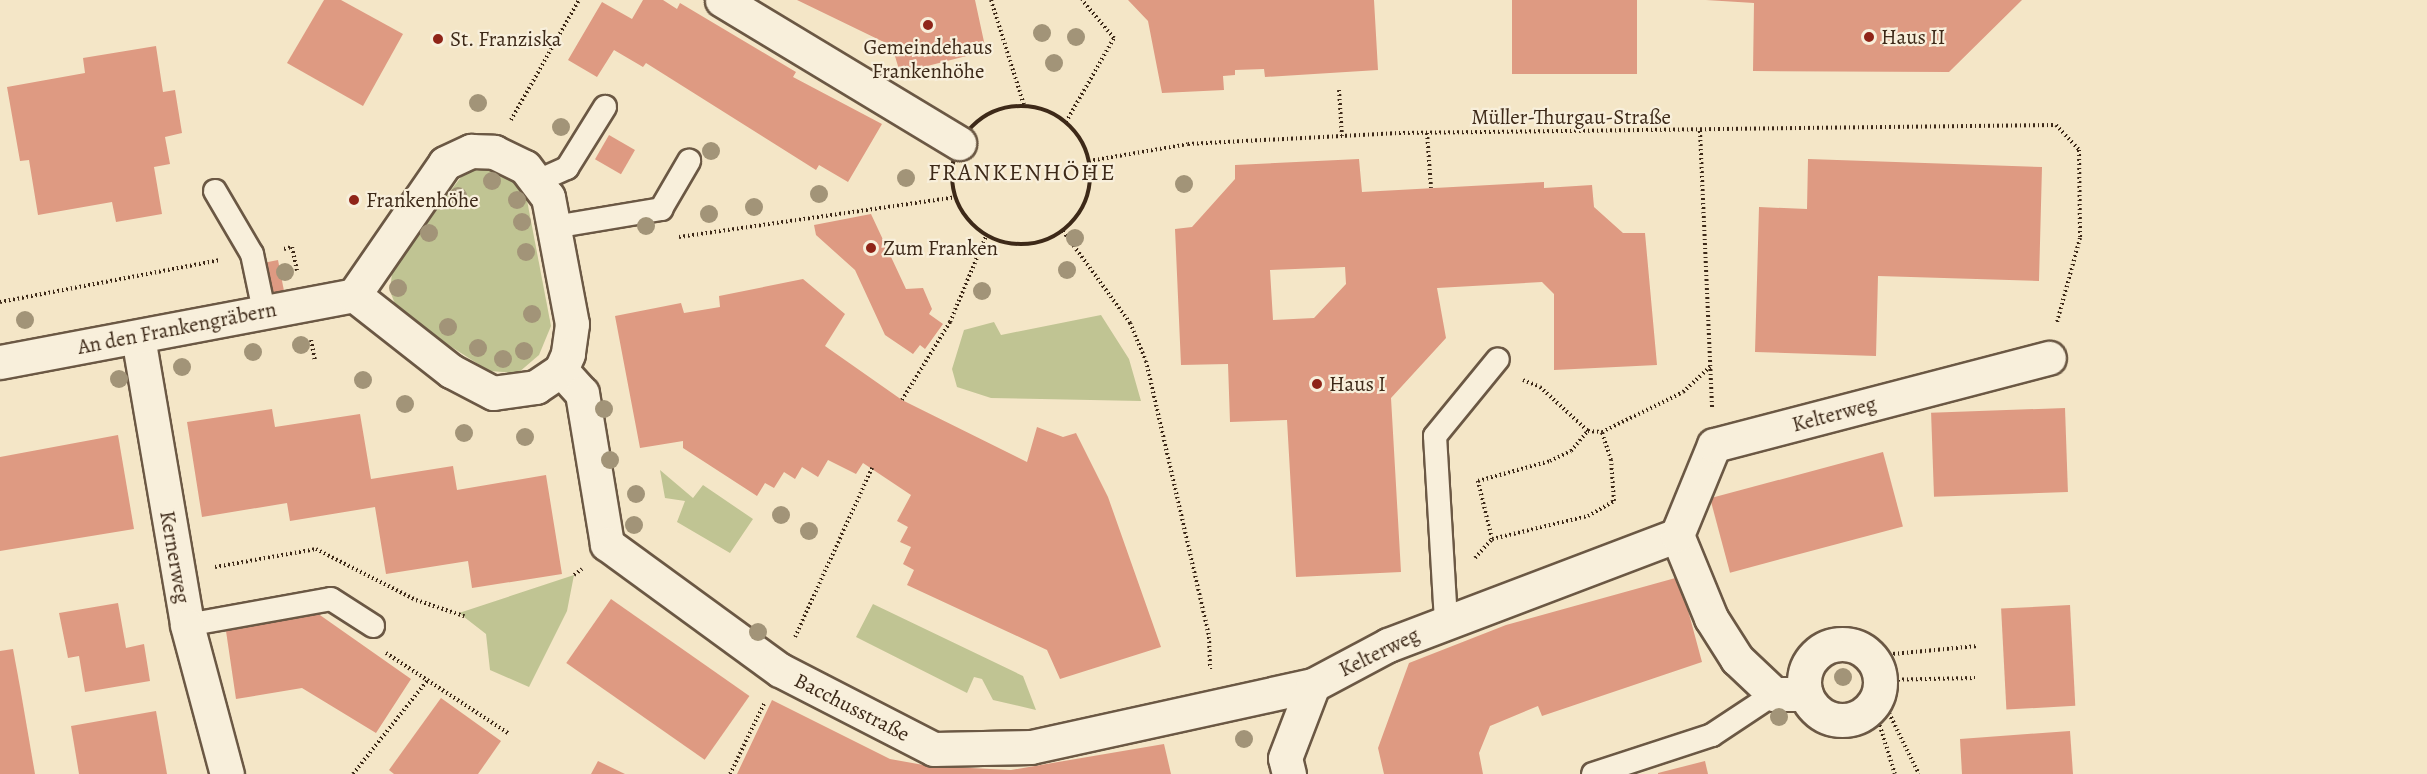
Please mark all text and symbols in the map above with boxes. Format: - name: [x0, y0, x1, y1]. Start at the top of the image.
- marker: Gemeindehaus Frankenhöhe: [921, 18, 935, 32]
- place label: Haus II: [1881, 24, 1945, 50]
- place label: St. Franziska: [450, 26, 562, 52]
- marker: Haus II: [1862, 30, 1876, 44]
- marker: St. Franziska: [431, 32, 445, 46]
- place label: Gemeindehaus Frankenhöhe: [864, 34, 992, 84]
- street label: Müller-Thurgau-Straße: [1471, 104, 1671, 130]
- district label: FRANKENHÖHE: [928, 159, 1116, 187]
- place label: Frankenhöhe: [366, 187, 479, 213]
- marker: Frankenhöhe: [347, 193, 361, 207]
- place label: Zum Franken: [883, 235, 998, 261]
- marker: Zum Franken: [864, 241, 878, 255]
- street label: An den Frankengräbern: [75, 296, 279, 360]
- place label: Haus I: [1329, 371, 1386, 397]
- marker: Haus I: [1310, 377, 1324, 391]
- street label: Kelterweg: [1789, 391, 1879, 437]
- street label: Kernerweg: [154, 509, 196, 605]
- street label: Kelterweg: [1335, 622, 1423, 682]
- street label: Bacchusstraße: [790, 667, 914, 747]

